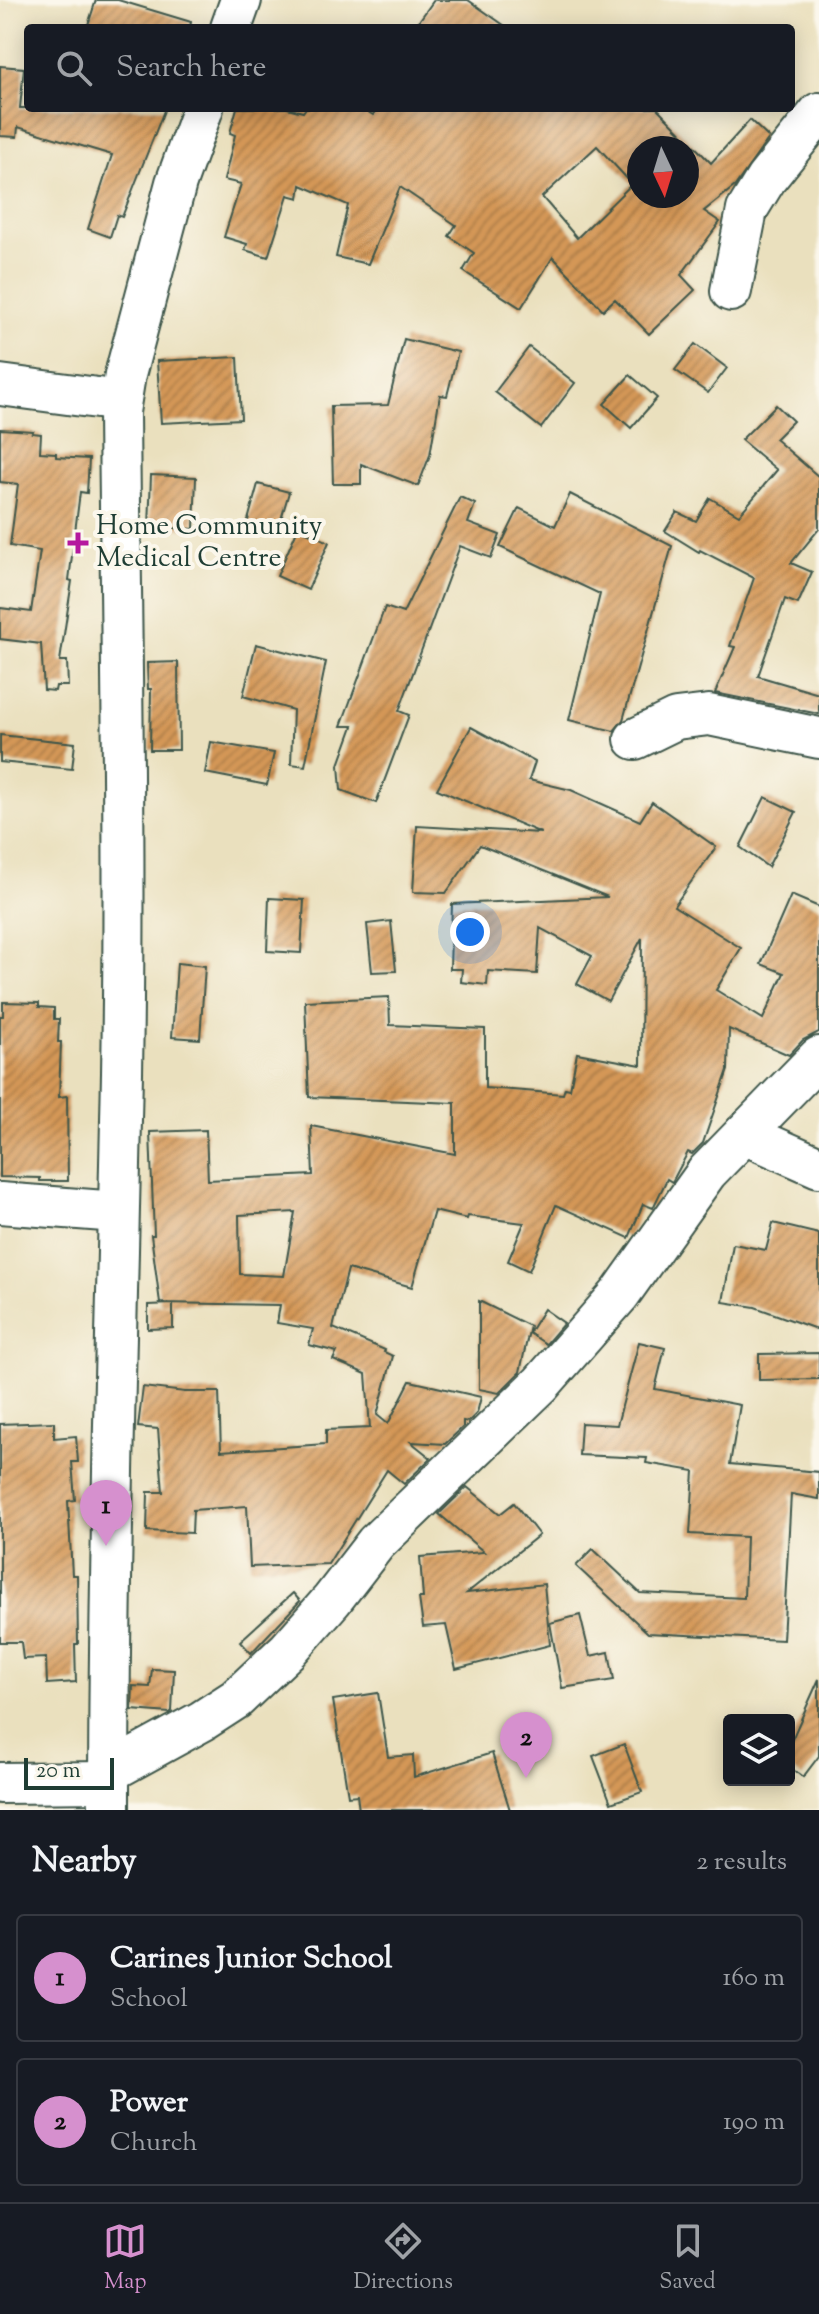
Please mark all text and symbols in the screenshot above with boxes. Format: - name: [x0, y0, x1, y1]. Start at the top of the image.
- search box: [24, 24, 795, 112]
- icon: search: [52, 46, 96, 90]
- text: Search here: [116, 47, 266, 90]
- north arrow: [627, 136, 699, 208]
- place label: Home Community Medical Centre: [96, 507, 323, 579]
- marker: Home Community Medical Centre: [67, 532, 89, 554]
- your location: [450, 912, 490, 952]
- pin: 1: [80, 1480, 132, 1546]
- pin: 2: [500, 1712, 552, 1778]
- map controls: [723, 1714, 795, 1786]
- button: layers: [723, 1714, 795, 1786]
- scale bar: [24, 1754, 114, 1790]
- text: 20 m: [36, 1756, 81, 1788]
- text: Nearby: [32, 1838, 137, 1887]
- text: 2 results: [696, 1844, 787, 1881]
- text: Carines Junior School: [110, 1938, 392, 1981]
- text: 1: [56, 1960, 64, 1997]
- text: 160 m: [722, 1960, 785, 1997]
- text: School: [110, 1981, 188, 2018]
- text: Power: [110, 2082, 188, 2125]
- text: 2: [54, 2104, 66, 2141]
- text: 190 m: [723, 2104, 785, 2141]
- text: Church: [110, 2125, 198, 2162]
- tab: Map: [103, 2219, 147, 2299]
- tab: Directions: [354, 2219, 453, 2299]
- tab: Saved: [659, 2219, 716, 2299]

